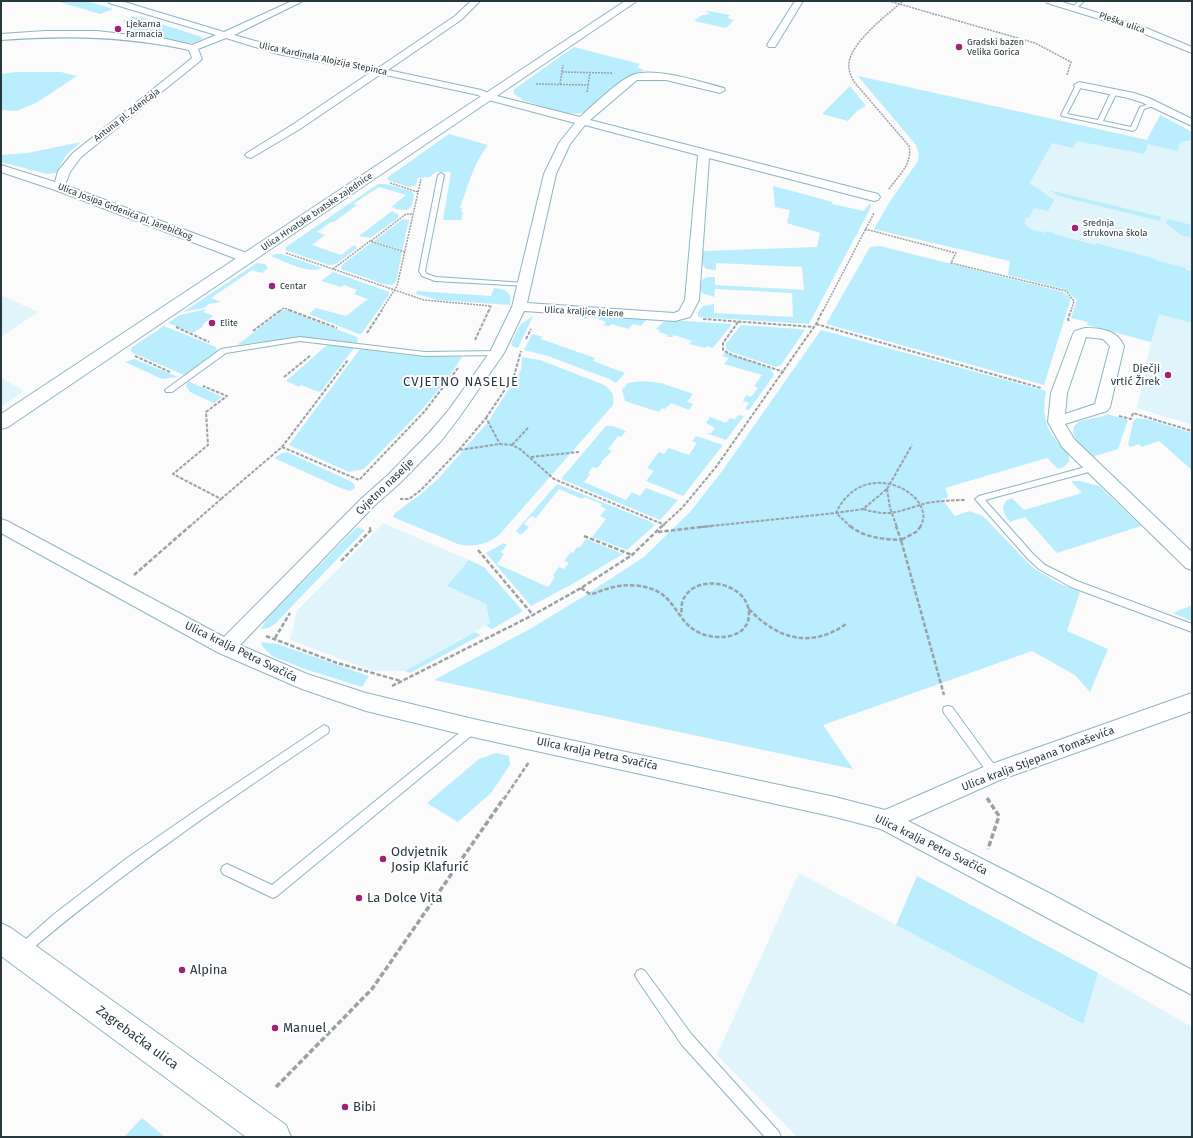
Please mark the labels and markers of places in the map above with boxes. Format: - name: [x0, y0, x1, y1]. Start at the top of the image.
- place label: Ljekarna Farmacia: [126, 19, 163, 40]
- marker: Ljekarna Farmacia: [113, 24, 123, 34]
- place label: Gradski bazen Velika Gorica: [967, 37, 1024, 58]
- marker: Gradski bazen Velika Gorica: [954, 42, 964, 52]
- place label: Srednja strukovna škola: [1083, 218, 1147, 239]
- marker: Srednja strukovna škola: [1070, 223, 1080, 233]
- marker: Centar: [267, 281, 277, 291]
- place label: Centar: [280, 281, 307, 291]
- marker: Elite: [207, 318, 217, 328]
- place label: Elite: [220, 318, 238, 328]
- place label: Dječji vrtić Žirek: [1111, 362, 1160, 388]
- marker: Dječji vrtić Žirek: [1163, 370, 1173, 380]
- place label: Odvjetnik Josip Klafurić: [391, 844, 469, 875]
- marker: Odvjetnik Josip Klafurić: [378, 854, 388, 864]
- place label: La Dolce Vita: [367, 890, 443, 906]
- marker: La Dolce Vita: [354, 893, 364, 903]
- place label: Alpina: [190, 962, 227, 978]
- marker: Alpina: [177, 965, 187, 975]
- place label: Manuel: [283, 1020, 326, 1036]
- marker: Manuel: [270, 1023, 280, 1033]
- place label: Bibi: [353, 1099, 376, 1115]
- marker: Bibi: [340, 1102, 350, 1112]

